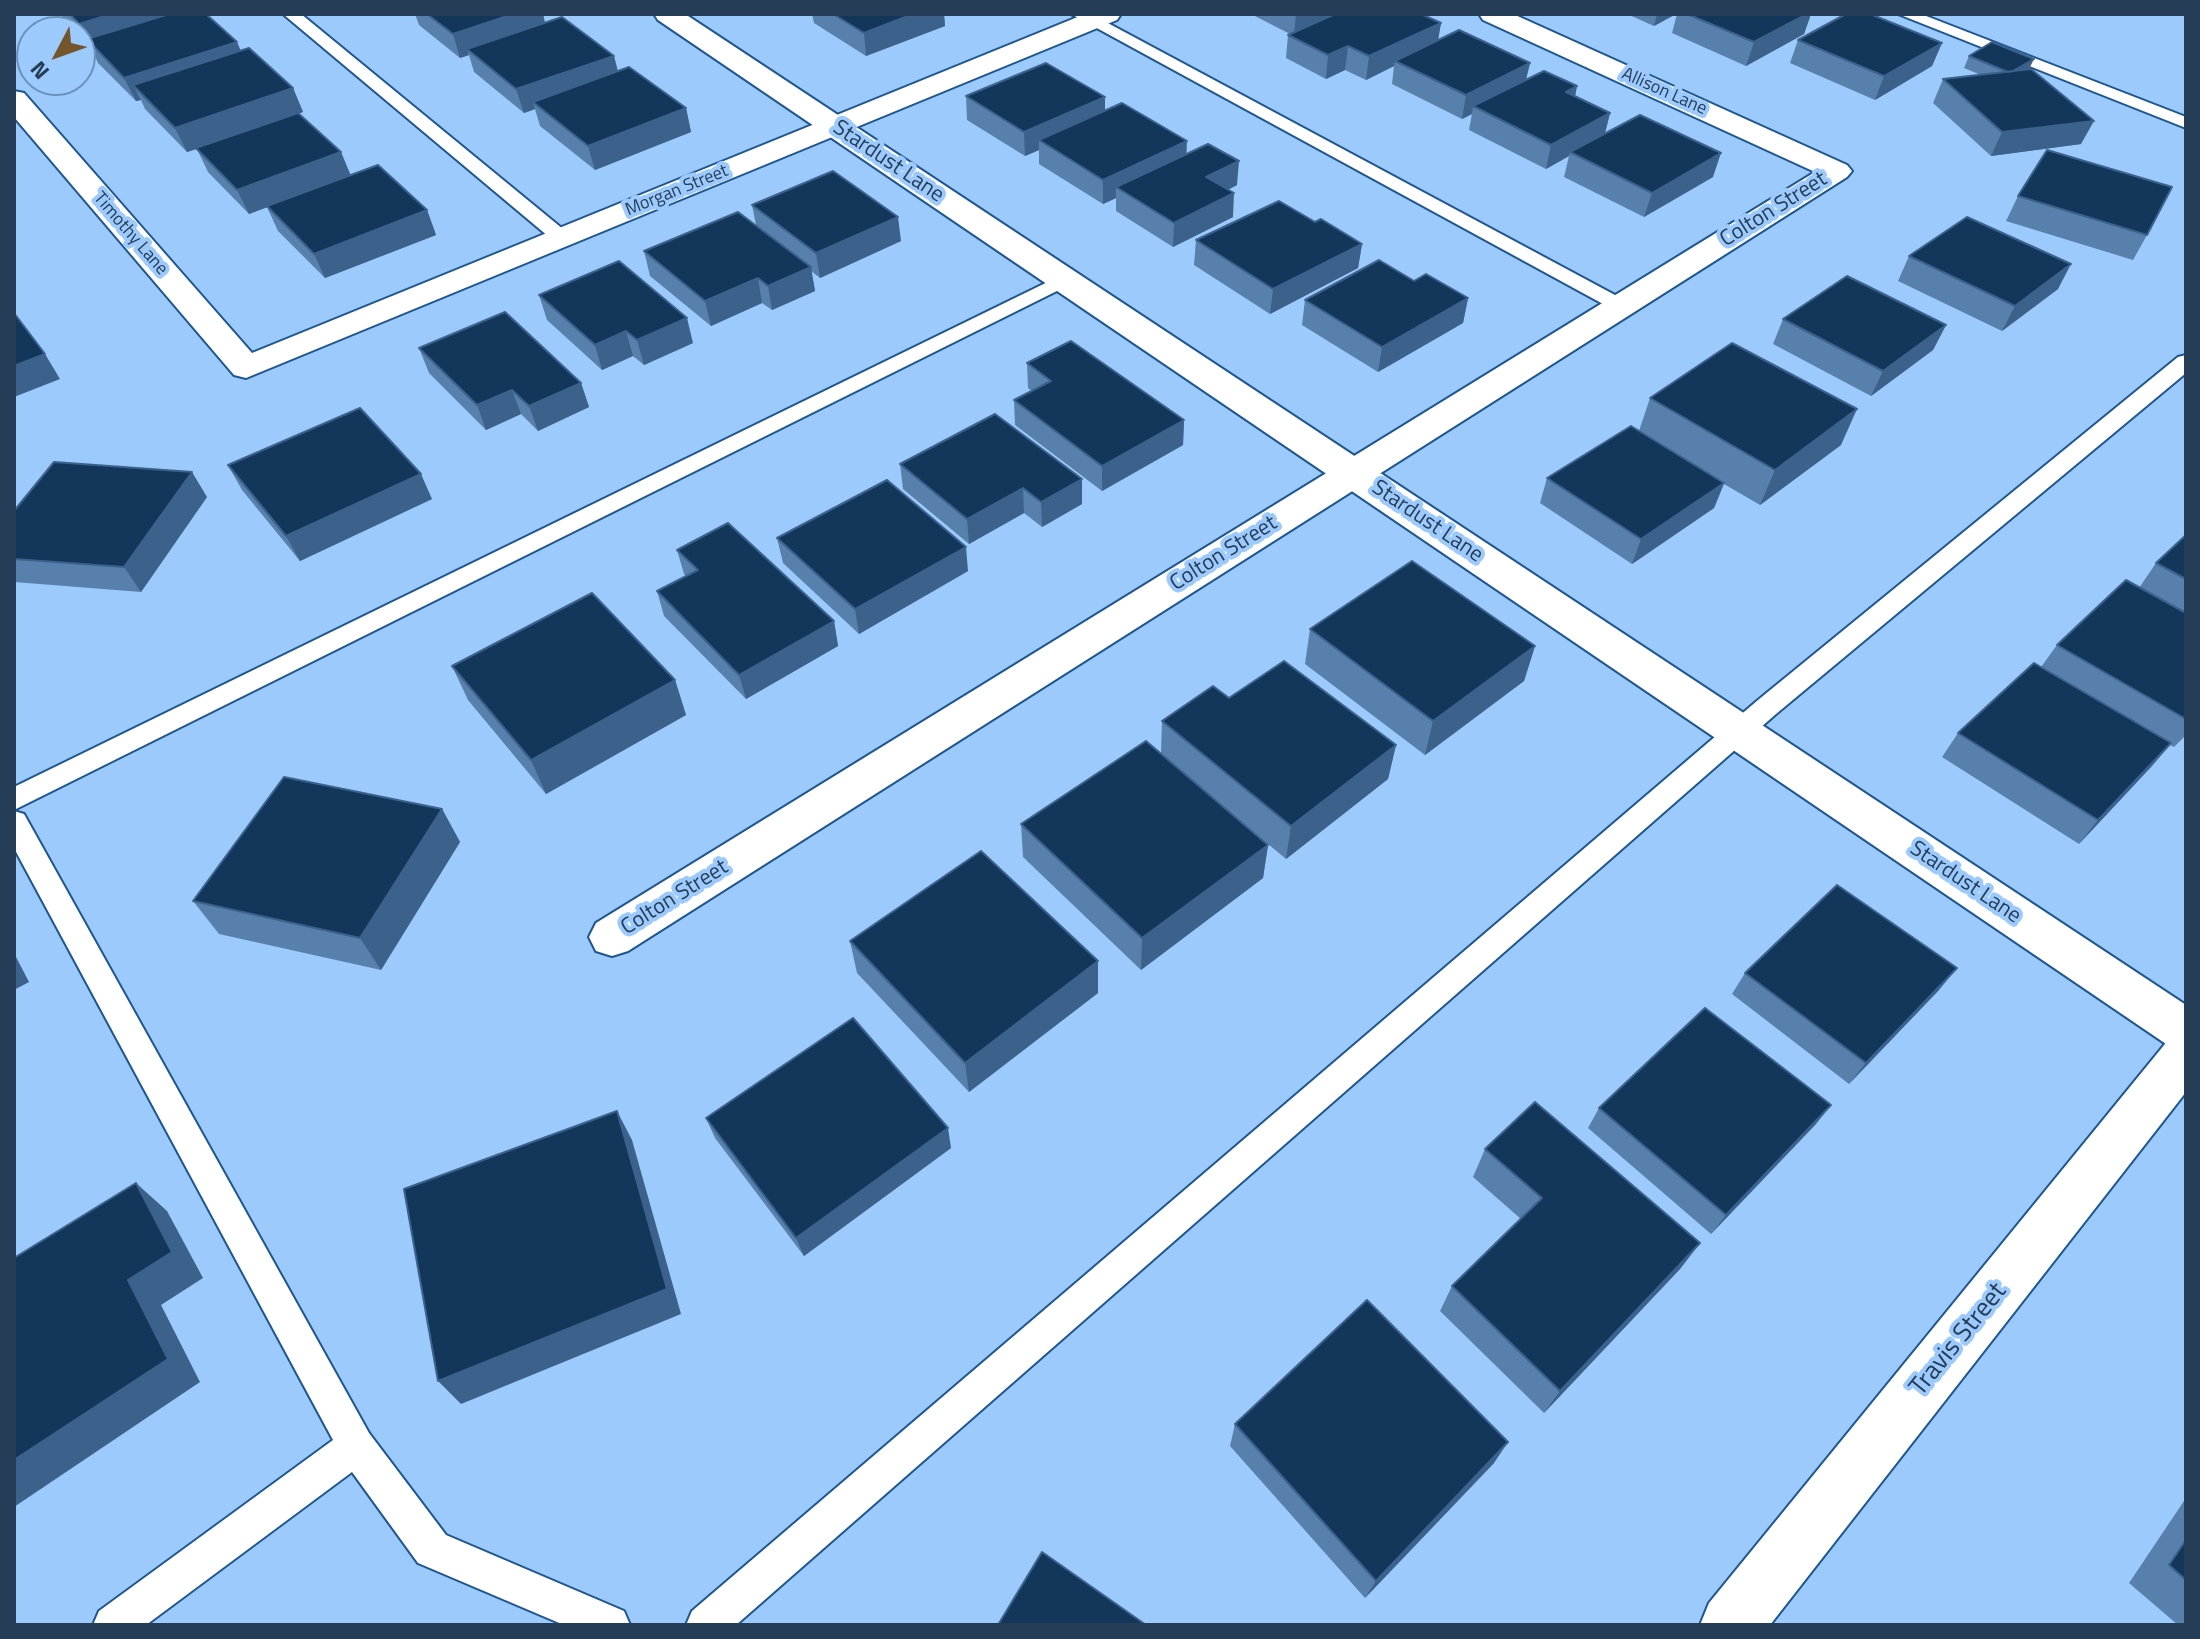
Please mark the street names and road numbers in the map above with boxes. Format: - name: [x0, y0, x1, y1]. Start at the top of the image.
- street label: Allison Lane: [1618, 64, 1710, 120]
- street label: Stardust Lane: [827, 115, 949, 209]
- street label: Morgan Street: [622, 161, 732, 221]
- street label: Colton Street: [1716, 167, 1832, 253]
- street label: Timothy Lane: [88, 188, 172, 280]
- street label: Stardust Lane: [1366, 475, 1488, 569]
- street label: Colton Street: [1166, 511, 1282, 597]
- street label: Stardust Lane: [1904, 836, 2026, 930]
- street label: Colton Street: [617, 855, 733, 941]
- street label: Travis Street: [1904, 1277, 2014, 1403]

